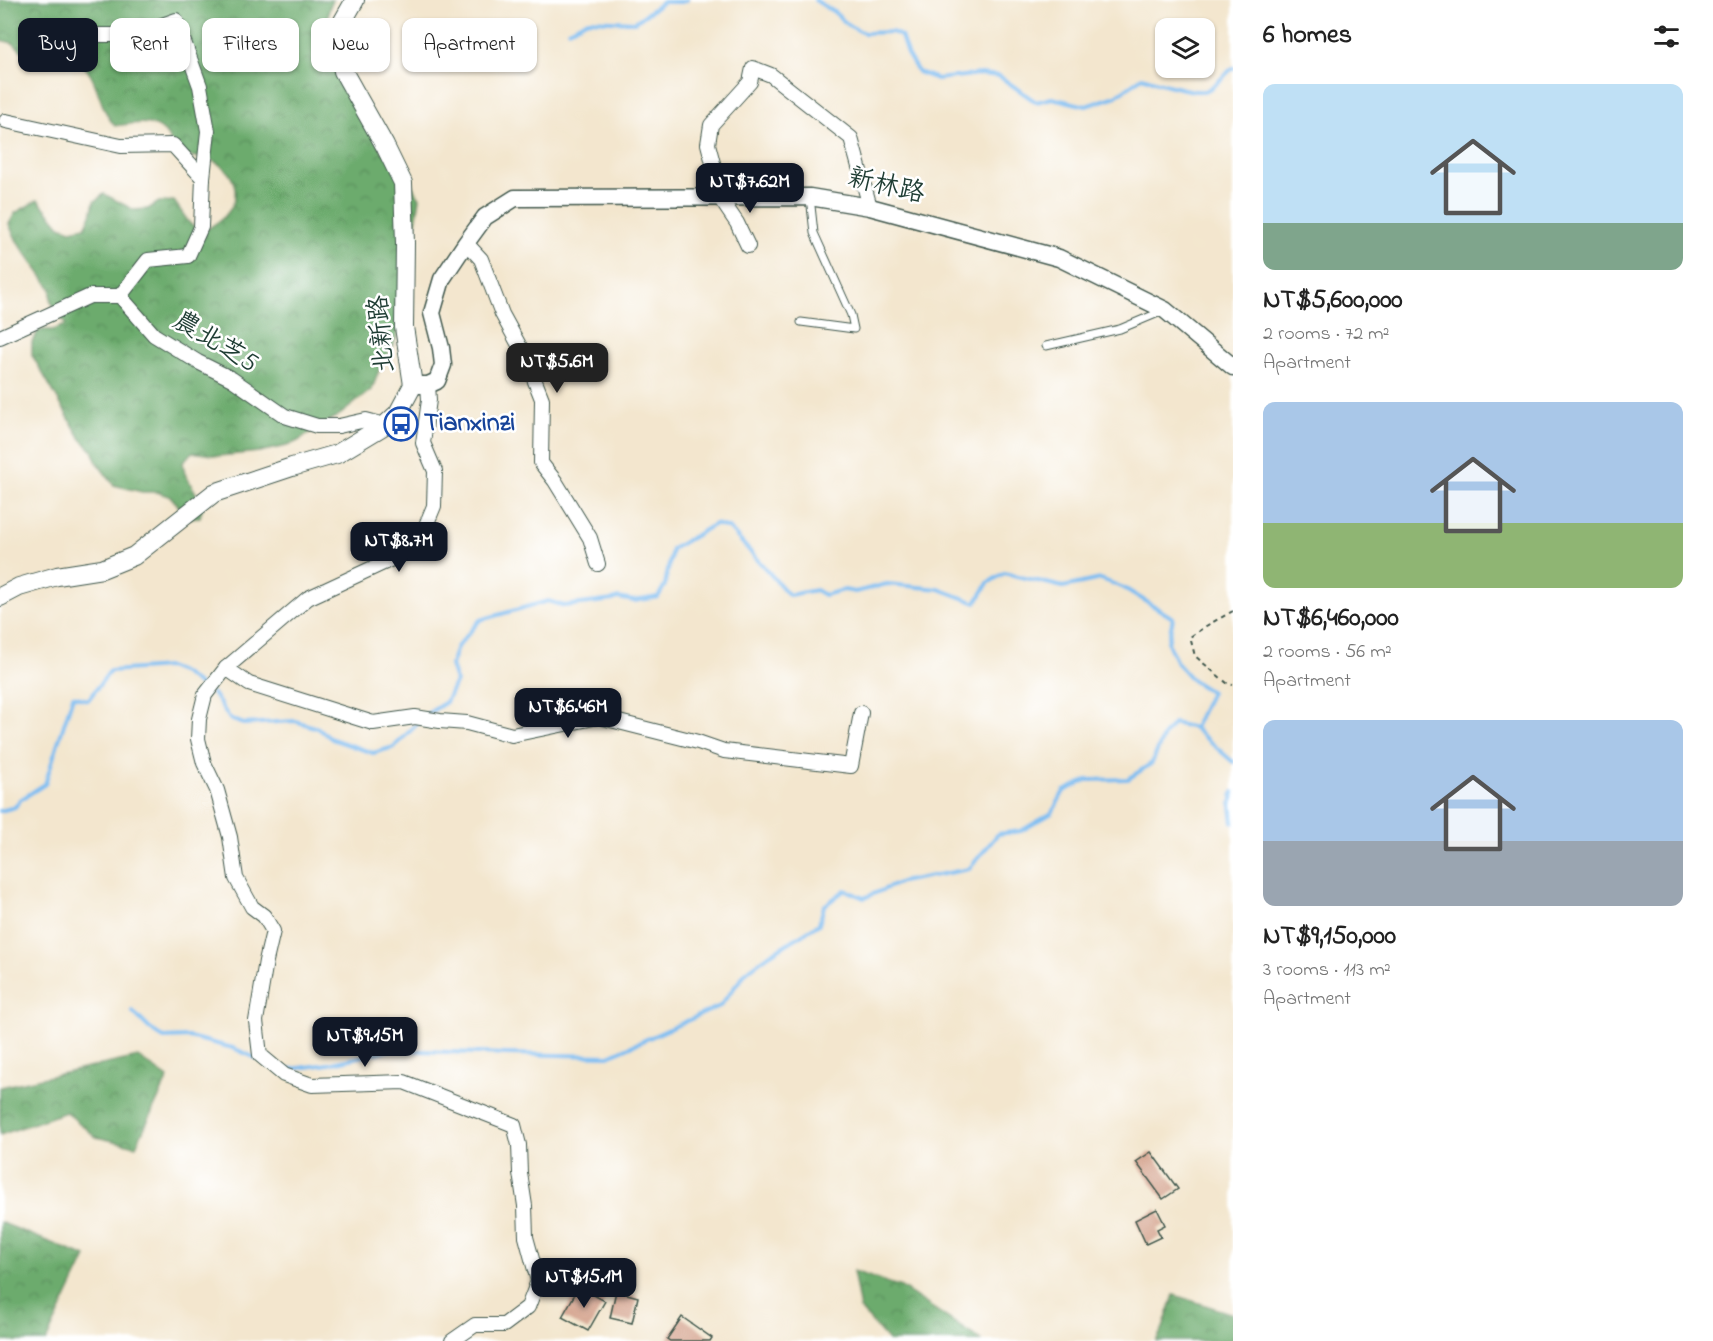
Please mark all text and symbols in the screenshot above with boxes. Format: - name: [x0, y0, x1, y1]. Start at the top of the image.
- text: 6 homes: [1263, 17, 1352, 55]
- chip: Buy: [18, 18, 98, 72]
- chip: Rent: [110, 18, 190, 72]
- chip: Filters: [202, 18, 299, 72]
- chip: New: [311, 18, 390, 72]
- chip: Apartment: [402, 18, 537, 72]
- map controls: [1155, 18, 1215, 78]
- button: layers: [1155, 18, 1215, 78]
- icon: filters: [1650, 20, 1683, 53]
- icon: home: [1419, 123, 1527, 231]
- street label: 新林路: [844, 160, 928, 214]
- pin: NT$7.62M: [688, 163, 812, 214]
- text: NT$7.62M: [710, 168, 790, 197]
- text: NT$5,600,000: [1263, 282, 1403, 320]
- street label: 北新路: [361, 293, 405, 375]
- street label: 農北芝5: [165, 303, 265, 383]
- text: 2 rooms · 72 m²: [1263, 320, 1390, 349]
- pin: NT$5.6M: [502, 343, 612, 394]
- text: NT$5.6M: [520, 348, 594, 377]
- text: Apartment: [1263, 349, 1351, 378]
- place label: Tianxinzi: [424, 405, 515, 443]
- bus stop icon: Tianxinzi: [383, 406, 419, 442]
- icon: home: [1419, 441, 1527, 549]
- pin: NT$8.7M: [344, 522, 454, 573]
- text: NT$8.7M: [364, 527, 434, 556]
- text: NT$6,460,000: [1263, 600, 1399, 638]
- text: 2 rooms · 56 m²: [1263, 638, 1392, 667]
- text: Apartment: [1263, 667, 1351, 696]
- pin: NT$6.46M: [506, 688, 630, 739]
- text: NT$6.46M: [528, 693, 608, 722]
- icon: home: [1419, 759, 1527, 867]
- text: NT$9,150,000: [1263, 918, 1396, 956]
- text: 3 rooms · 113 m²: [1263, 956, 1391, 985]
- text: Apartment: [1263, 985, 1351, 1014]
- pin: NT$9.15M: [303, 1017, 427, 1068]
- text: NT$9.15M: [326, 1022, 404, 1051]
- pin: NT$15.1M: [522, 1258, 646, 1309]
- text: NT$15.1M: [545, 1263, 623, 1292]

